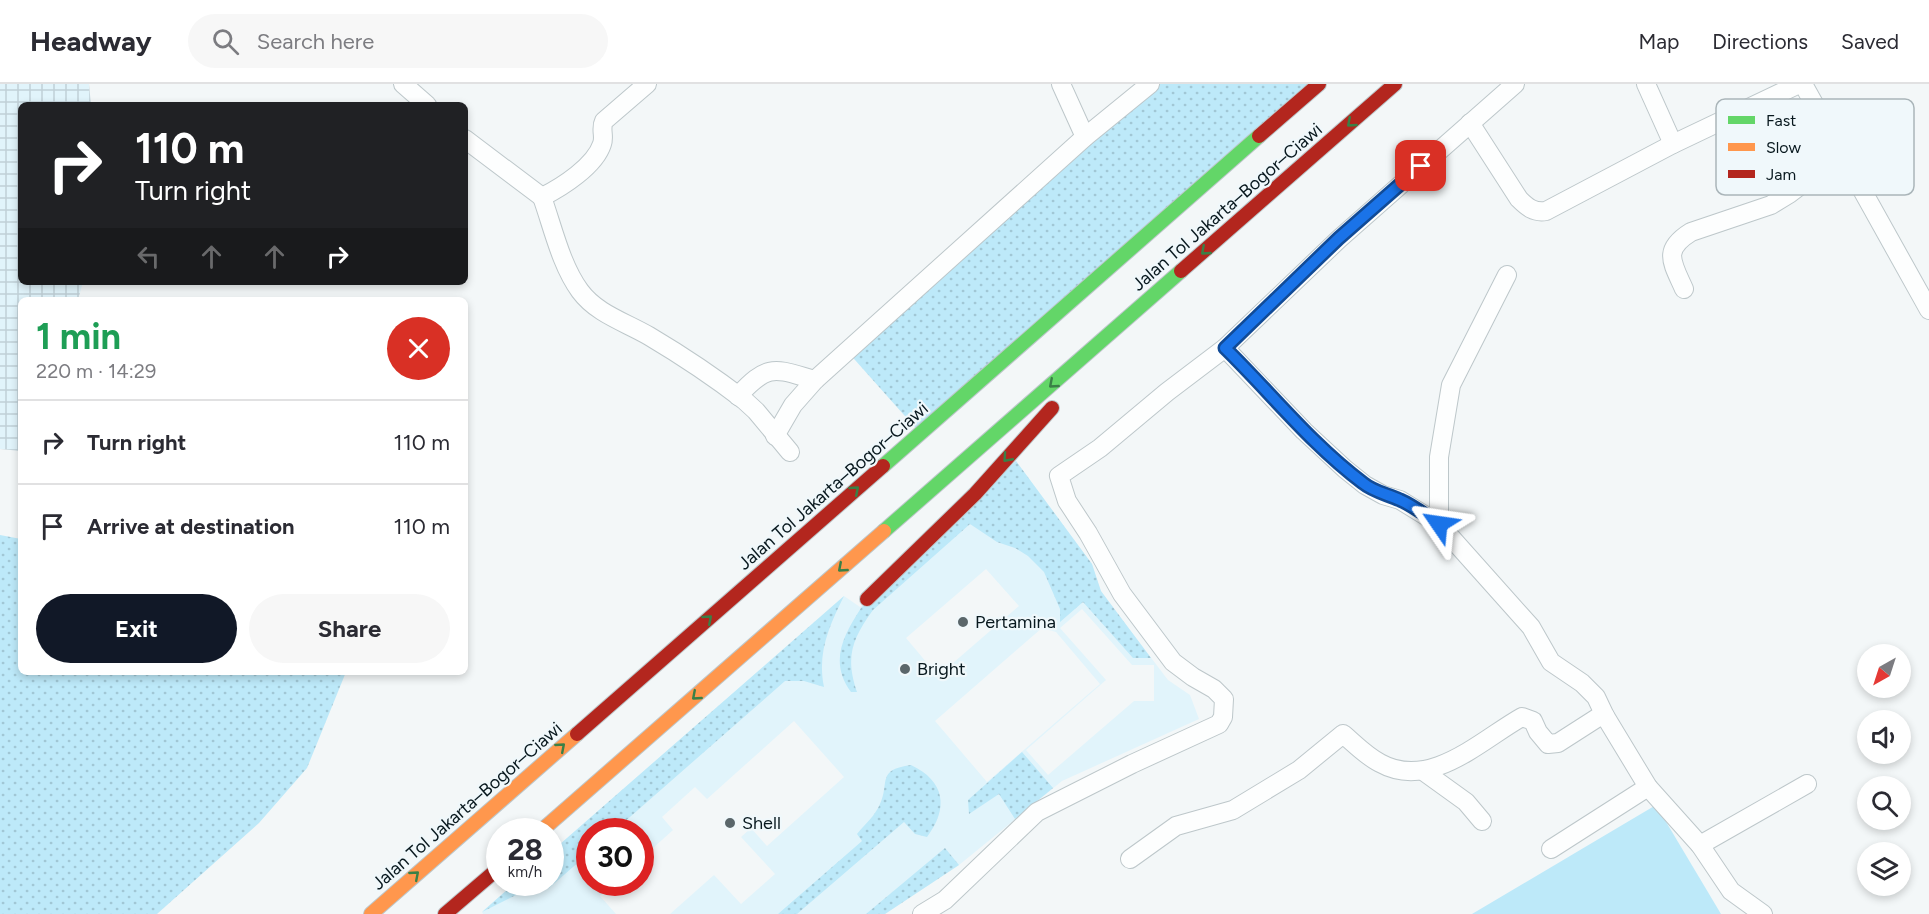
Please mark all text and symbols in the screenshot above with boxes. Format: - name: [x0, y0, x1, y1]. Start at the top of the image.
- search box: [188, 14, 608, 68]
- text: Headway: [30, 24, 152, 58]
- icon: search: [209, 25, 242, 58]
- text: Search here: [257, 28, 374, 55]
- text: Map: [1638, 29, 1679, 54]
- text: Directions: [1712, 29, 1808, 54]
- text: Saved: [1841, 29, 1899, 54]
- legend: [1716, 99, 1914, 195]
- text: Fast: [1766, 111, 1796, 130]
- one-way arrow: [1347, 116, 1358, 127]
- street label: Jalan Tol Jakarta–Bogor–Ciawi: [1127, 118, 1327, 296]
- text: 110 m: [135, 123, 244, 174]
- icon: right: [36, 126, 114, 204]
- text: Slow: [1766, 138, 1801, 157]
- pin: [1395, 140, 1446, 191]
- icon: arrive: [1404, 149, 1437, 182]
- text: Jam: [1766, 165, 1796, 184]
- text: Turn right: [135, 174, 251, 207]
- icon: left: [132, 240, 165, 273]
- icon: ahead: [195, 240, 228, 273]
- icon: ahead: [258, 240, 291, 273]
- icon: right: [321, 240, 354, 273]
- one-way arrow: [1201, 244, 1212, 255]
- text: 1 min: [36, 315, 121, 358]
- button: close: [387, 317, 450, 380]
- text: 220 m · 14:29: [36, 359, 156, 383]
- one-way arrow: [1049, 377, 1060, 388]
- street label: Jalan Tol Jakarta–Bogor–Ciawi: [733, 397, 933, 575]
- icon: right: [36, 426, 69, 459]
- text: Turn right: [87, 429, 186, 456]
- text: 110 m: [394, 429, 450, 456]
- one-way arrow: [1003, 451, 1014, 461]
- one-way arrow: [848, 486, 859, 497]
- position arrow: [1407, 492, 1471, 556]
- icon: arrive: [36, 510, 69, 543]
- text: Arrive at destination: [87, 513, 295, 540]
- text: 110 m: [394, 513, 450, 540]
- one-way arrow: [839, 561, 849, 572]
- button: Exit: [36, 594, 237, 663]
- button: Share: [249, 594, 450, 663]
- place label: Pertamina: [975, 611, 1056, 633]
- one-way arrow: [701, 615, 712, 626]
- marker: Pertamina: [956, 615, 970, 629]
- north arrow: [1857, 644, 1911, 698]
- map controls: [1857, 644, 1911, 896]
- place label: Bright: [917, 658, 966, 680]
- marker: Bright: [898, 662, 912, 676]
- one-way arrow: [692, 689, 702, 700]
- button: sound: [1857, 710, 1911, 764]
- street label: Jalan Tol Jakarta–Bogor–Ciawi: [367, 717, 567, 895]
- one-way arrow: [555, 743, 565, 754]
- button: search: [1857, 776, 1911, 830]
- place label: Shell: [742, 812, 781, 834]
- marker: Shell: [723, 816, 737, 830]
- speed limit sign: 30: [576, 818, 654, 896]
- text: 28: [507, 831, 543, 868]
- button: layers: [1857, 842, 1911, 896]
- text: km/h: [508, 863, 542, 881]
- one-way arrow: [408, 872, 419, 883]

